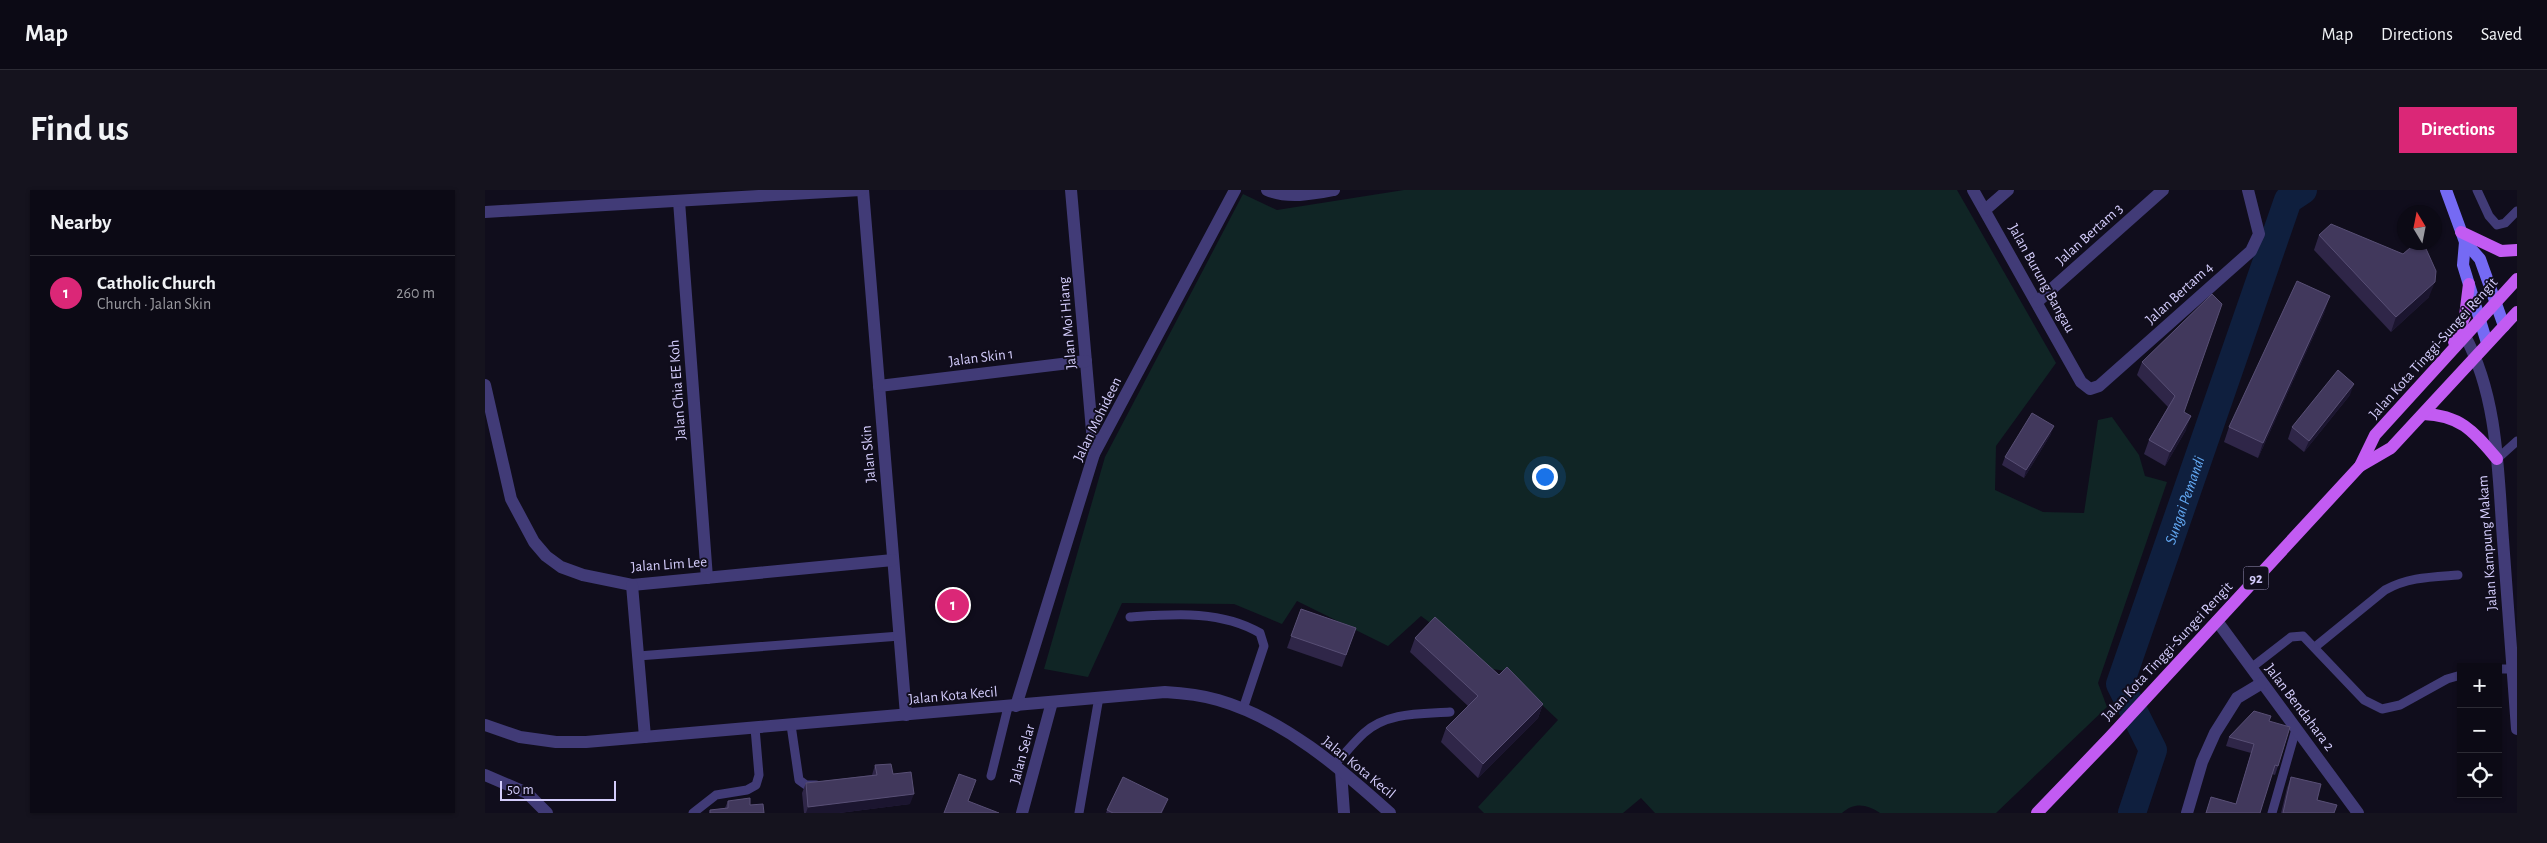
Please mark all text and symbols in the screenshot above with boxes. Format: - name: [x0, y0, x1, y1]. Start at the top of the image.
- text: Map: [25, 22, 68, 46]
- text: Map: [2322, 26, 2353, 44]
- text: Directions: [2381, 26, 2453, 44]
- text: Saved: [2481, 26, 2522, 44]
- button: Directions: [2399, 107, 2517, 153]
- text: Find us: [30, 112, 129, 147]
- street label: Jalan Bertam 3: [2053, 201, 2126, 268]
- north arrow: [2397, 205, 2442, 250]
- text: Nearby: [50, 212, 111, 233]
- street label: Jalan Burung Bangau: [2006, 221, 2078, 335]
- street label: Jalan Bertam 4: [2143, 259, 2216, 327]
- text: Catholic Church: [97, 274, 216, 293]
- street label: Jalan Moi Hiang: [1056, 275, 1079, 370]
- street label: Jalan Kota Tinggi-Sungei Rengit: [2366, 275, 2501, 422]
- text: 1: [63, 285, 69, 301]
- text: 260 m: [396, 285, 435, 301]
- text: Church · Jalan Skin: [97, 296, 211, 312]
- street label: Jalan Chia EE Koh: [667, 339, 688, 441]
- street label: Jalan Skin 1: [948, 346, 1014, 369]
- street label: Jalan Mohideen: [1071, 375, 1124, 464]
- street label: Jalan Skin: [859, 425, 878, 483]
- water label: Sungai Pemandi: [2162, 454, 2208, 546]
- your location: [1532, 464, 1558, 490]
- street label: Jalan Kampung Makam: [2475, 475, 2500, 611]
- street label: Jalan Lim Lee: [631, 554, 708, 575]
- road number: 92: [2243, 566, 2269, 589]
- street label: Jalan Kota Tinggi-Sungei Rengit: [2099, 579, 2236, 724]
- pin: 1: [937, 586, 969, 624]
- street label: Jalan Bendahara 2: [2262, 661, 2337, 754]
- map controls: [2457, 663, 2502, 798]
- button: +: [2457, 663, 2502, 708]
- street label: Jalan Kota Kecil: [908, 684, 998, 707]
- button: −: [2457, 708, 2502, 753]
- street label: Jalan Selar: [1007, 723, 1038, 786]
- street label: Jalan Kota Kecil: [1319, 733, 1398, 801]
- button: locate: [2457, 753, 2502, 798]
- scale bar: [500, 778, 616, 801]
- text: 50 m: [507, 783, 534, 797]

